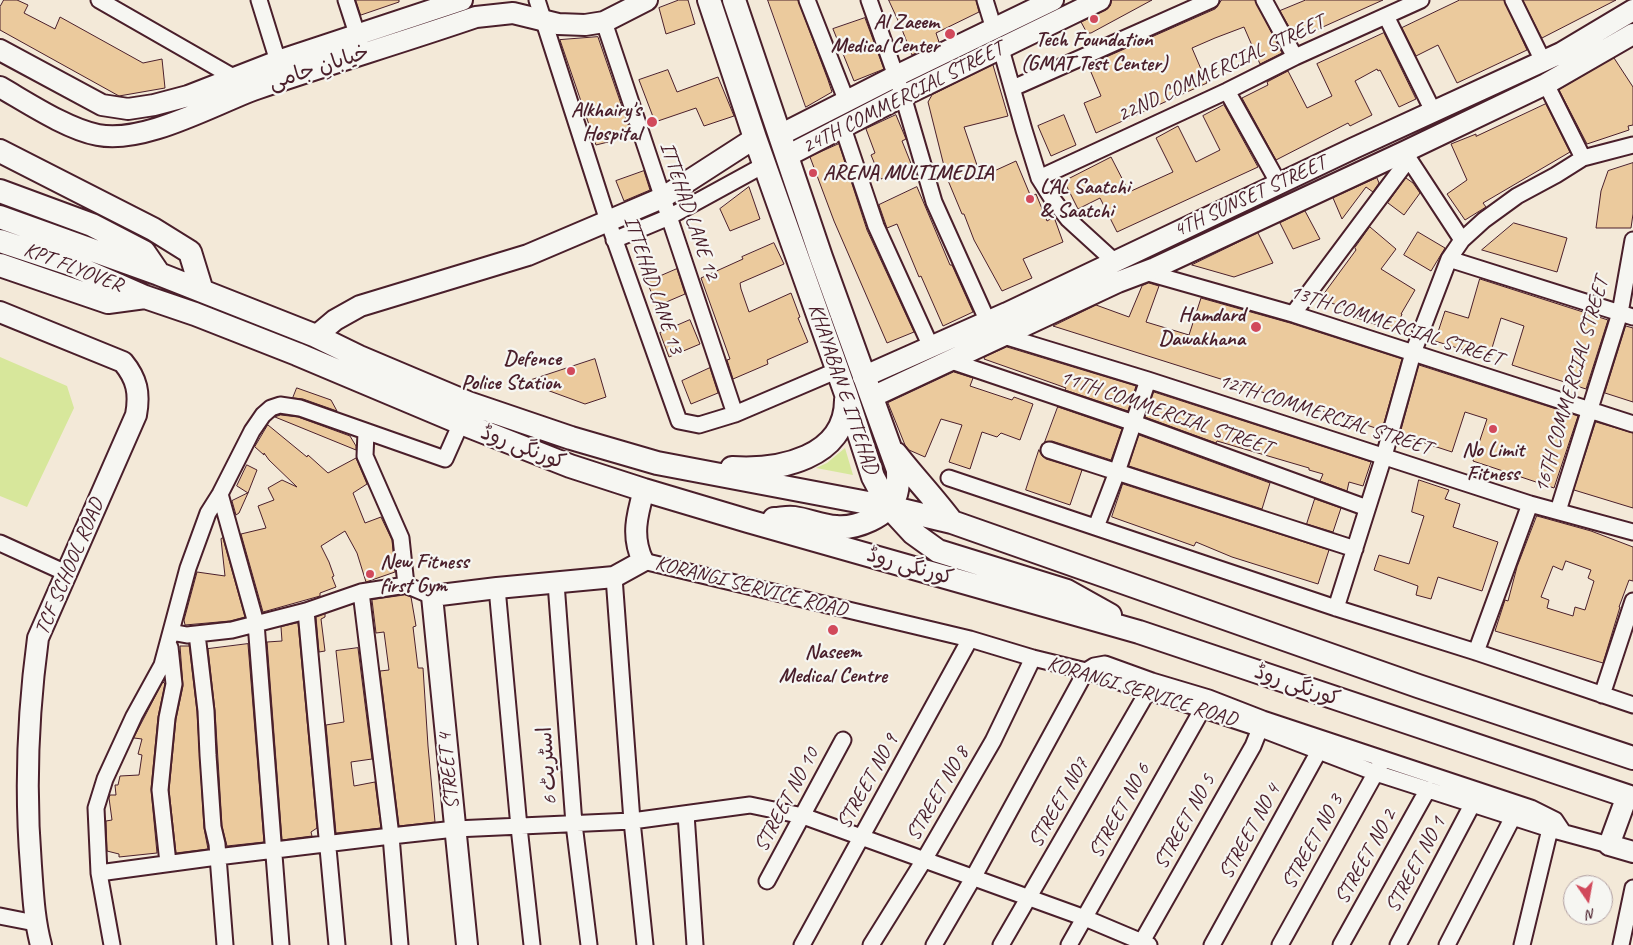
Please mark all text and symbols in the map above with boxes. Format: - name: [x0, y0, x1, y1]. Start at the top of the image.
- place label: Al Zaeem Medical Center: [831, 9, 939, 59]
- street label: 22ND COMMERCIAL STREET: [1113, 10, 1329, 128]
- marker: Tech Foundation (GMAT Test Center): [1088, 13, 1100, 25]
- marker: Al Zaeem Medical Center: [943, 27, 957, 41]
- place label: Tech Foundation (GMAT Test Center): [1021, 27, 1167, 77]
- street label: 24TH COMMERCIAL STREET: [798, 36, 1008, 160]
- street label: خیابانِ جامی: [266, 40, 372, 96]
- place label: Alkhairy's Hospital: [571, 97, 641, 147]
- marker: Alkhairy's Hospital: [645, 115, 659, 129]
- street label: ITTEHAD LANE 12: [654, 139, 724, 283]
- street label: 4TH SUNSET STREET: [1170, 151, 1330, 243]
- place label: ARENA MULTIMEDIA: [823, 160, 993, 186]
- marker: ARENA MULTIMEDIA: [807, 167, 819, 179]
- place label: LAL Saatchi & Saatchi: [1040, 174, 1130, 224]
- marker: LAL Saatchi & Saatchi: [1024, 193, 1036, 205]
- street label: ITTEHAD LANE 13: [618, 213, 688, 357]
- street label: KPT FLYOVER: [20, 238, 126, 298]
- street label: 16TH COMMERCIAL STREET: [1529, 274, 1615, 496]
- street label: 13TH COMMERCIAL STREET: [1286, 280, 1506, 372]
- street label: KHAYABAN E ITTEHAD: [802, 301, 884, 477]
- place label: Hamdard Dawakhana: [1159, 302, 1245, 352]
- marker: Hamdard Dawakhana: [1249, 320, 1263, 334]
- place label: Defence Police Station: [461, 346, 561, 396]
- marker: Defence Police Station: [565, 365, 577, 377]
- street label: 11TH COMMERCIAL STREET: [1057, 365, 1275, 461]
- street label: 12TH COMMERCIAL STREET: [1215, 369, 1435, 461]
- street label: کورنگی روڈ: [477, 420, 569, 476]
- marker: No Limit Fitness: [1487, 423, 1499, 435]
- place label: No Limit Fitness: [1462, 437, 1524, 487]
- street label: TCF SCHOOL ROAD: [30, 495, 110, 639]
- street label: کورنگی روڈ: [864, 543, 956, 591]
- place label: New Fitness first Gym: [380, 549, 469, 599]
- street label: KORANGI SERVICE ROAD: [652, 551, 850, 623]
- marker: New Fitness first Gym: [364, 568, 376, 580]
- marker: Naseem Medical Centre: [826, 623, 840, 637]
- place label: Naseem Medical Centre: [779, 639, 887, 689]
- street label: KORANGI SERVICE ROAD: [1044, 651, 1240, 733]
- street label: کورنگی روڈ: [1251, 660, 1343, 712]
- street label: اسٹریٹ 6: [533, 726, 563, 806]
- street label: STREET NO 9: [832, 730, 904, 834]
- street label: STREET 4: [432, 732, 466, 810]
- street label: STREET NO 8: [901, 742, 975, 846]
- street label: STREET NO 10: [749, 744, 825, 856]
- street label: STREET NO7: [1023, 754, 1095, 852]
- street label: STREET NO 6: [1084, 759, 1156, 863]
- street label: STREET NO 5: [1149, 770, 1221, 874]
- street label: STREET NO 4: [1214, 780, 1286, 884]
- street label: STREET NO 3: [1277, 790, 1349, 894]
- street label: STREET NO 2: [1330, 805, 1402, 909]
- street label: STREET NO 1: [1380, 813, 1452, 917]
- north arrow: [1563, 875, 1613, 925]
- text: N: [1585, 905, 1597, 923]

